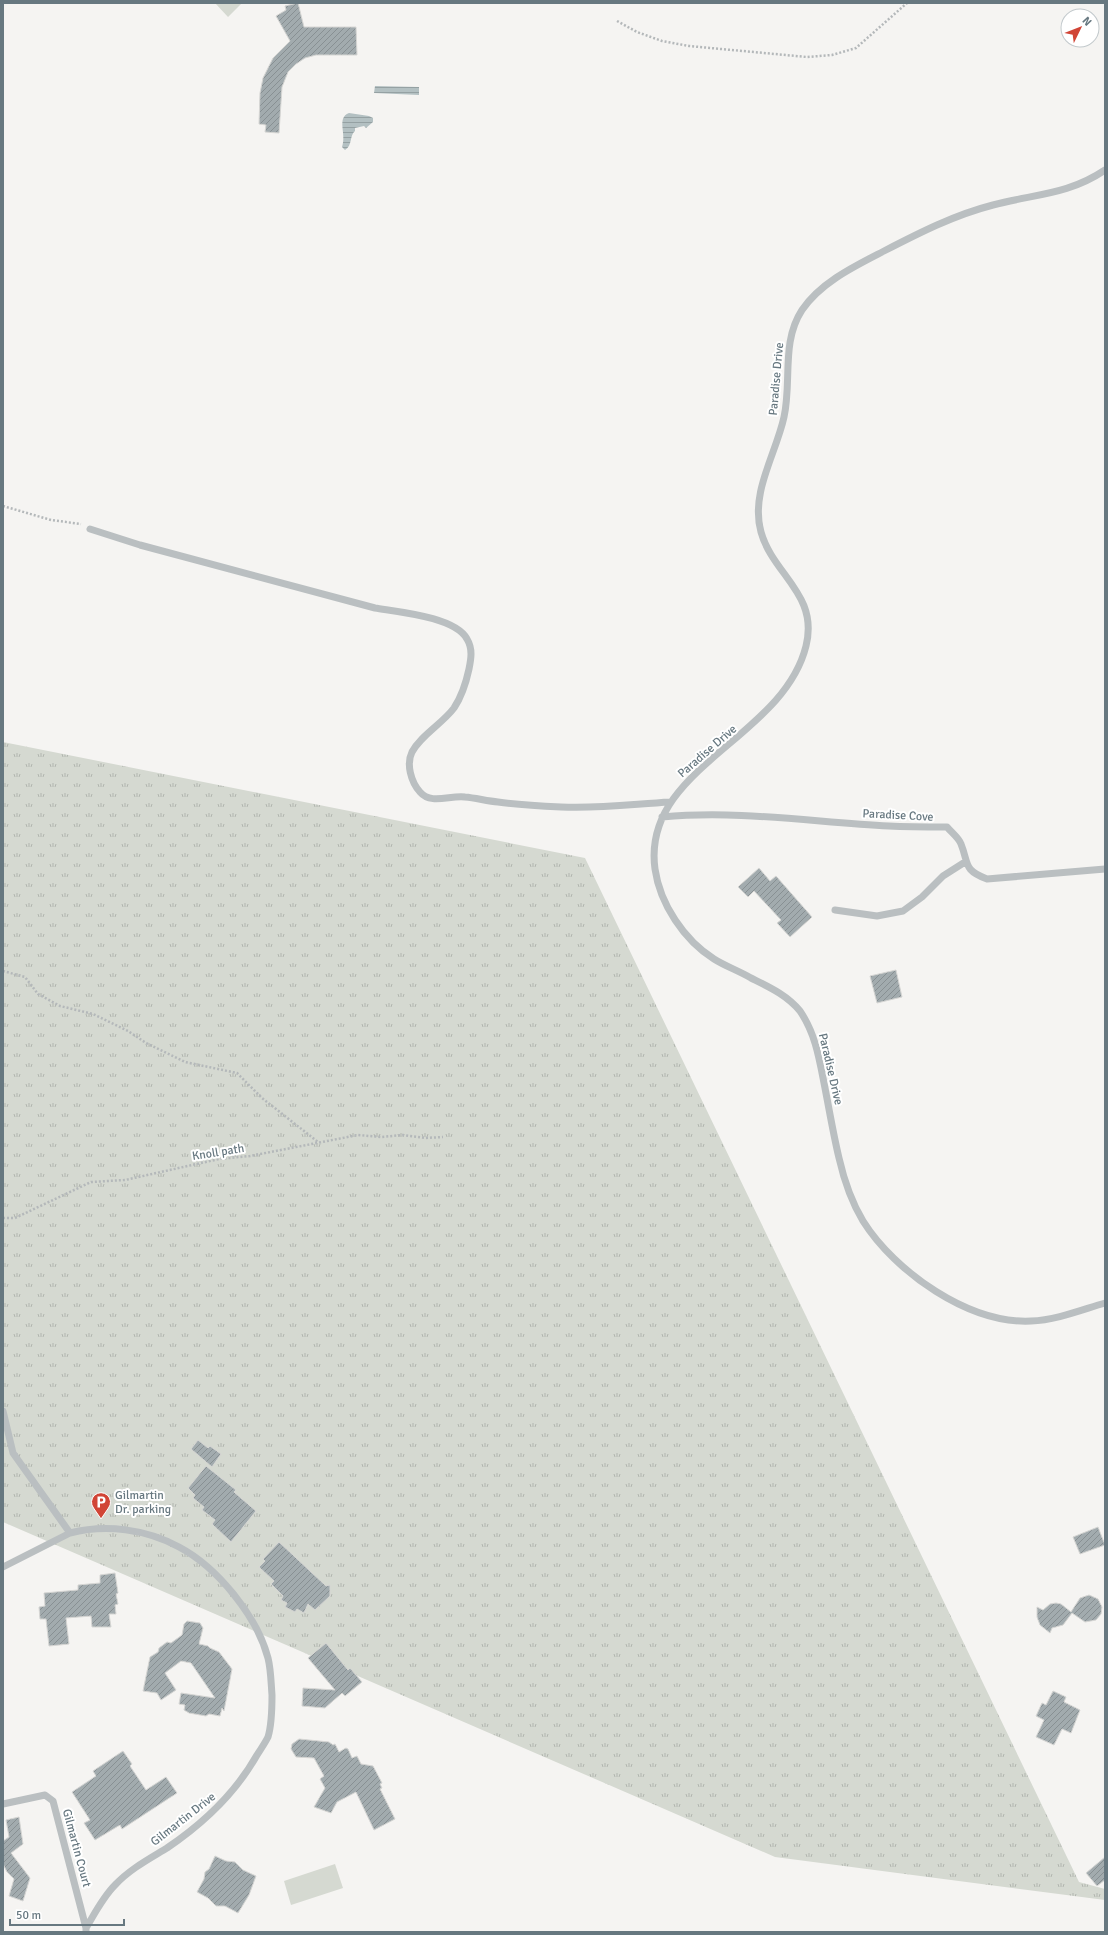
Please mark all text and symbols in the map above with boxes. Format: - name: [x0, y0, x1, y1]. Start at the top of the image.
- north arrow: [1060, 8, 1100, 48]
- text: N: [1080, 14, 1094, 29]
- street label: Paradise Drive: [766, 342, 787, 416]
- street label: Paradise Drive: [675, 722, 740, 781]
- street label: Paradise Cove: [862, 806, 934, 825]
- street label: Paradise Drive: [815, 1032, 846, 1107]
- street label: Knoll path: [191, 1141, 245, 1164]
- place label: Gilmartin Dr. parking: [115, 1488, 171, 1517]
- parking icon: Gilmartin Dr. parking: [90, 1491, 112, 1519]
- street label: Gilmartin Drive: [148, 1789, 219, 1849]
- street label: Gilmartin Court: [59, 1807, 94, 1889]
- scale bar: [10, 1901, 124, 1927]
- text: 50 m: [16, 1908, 41, 1923]

